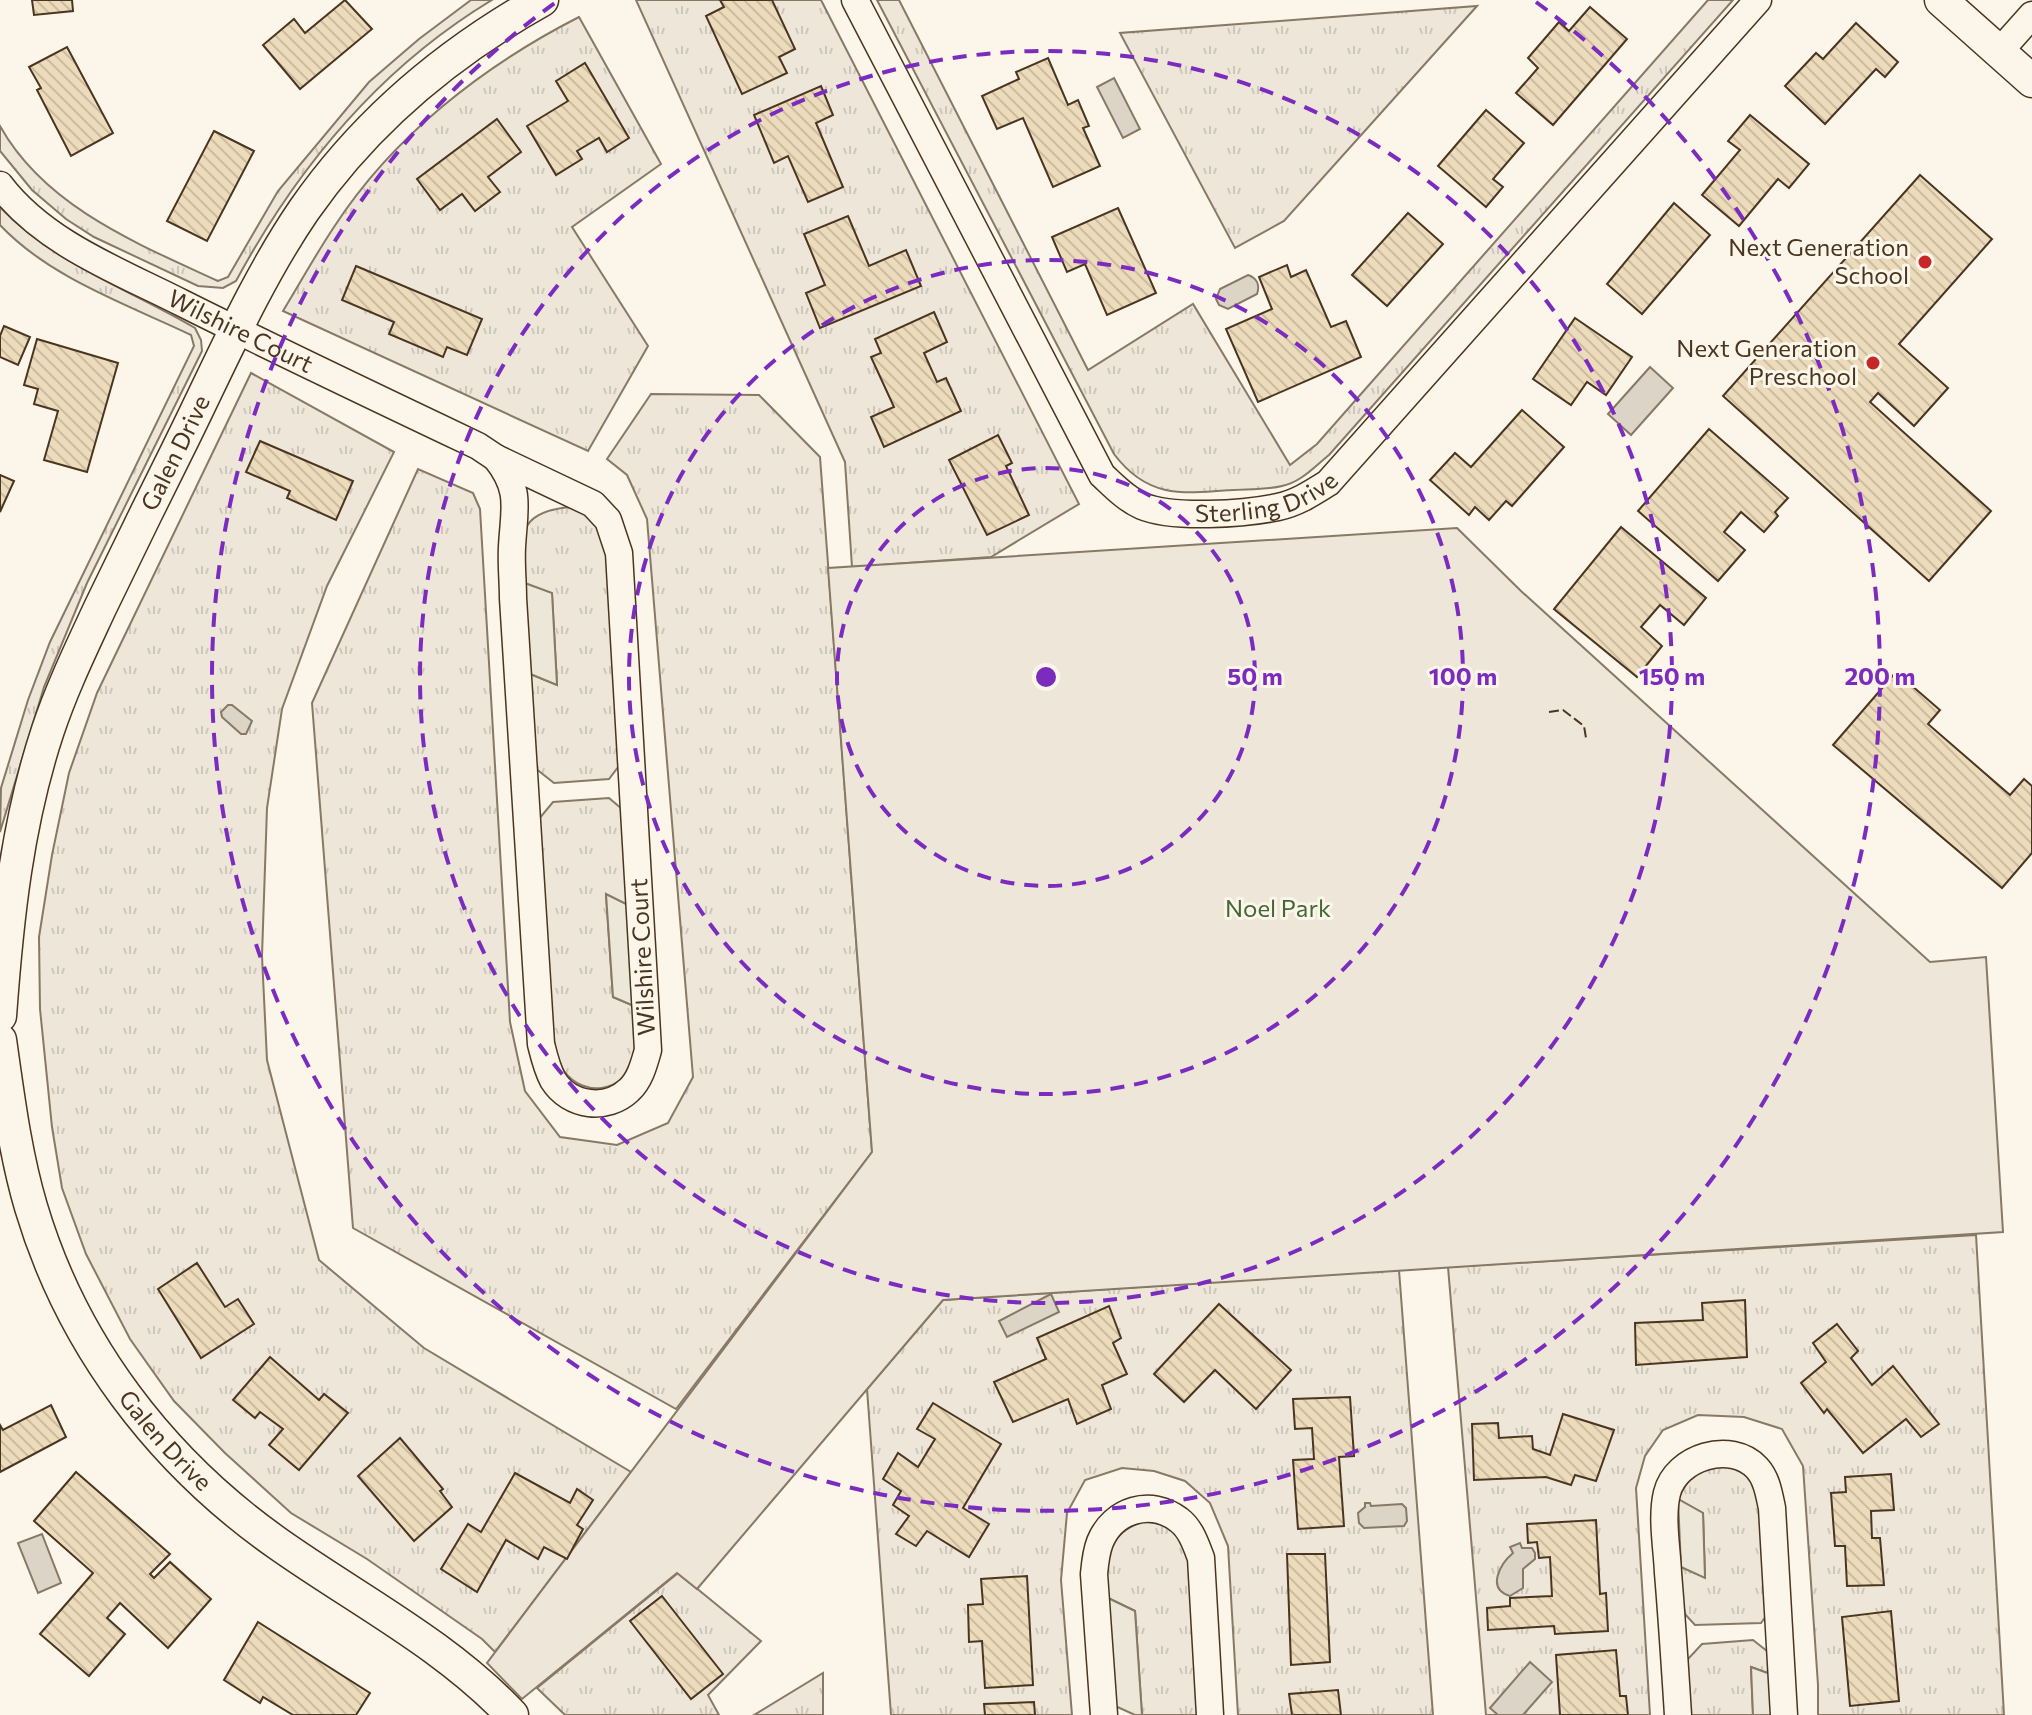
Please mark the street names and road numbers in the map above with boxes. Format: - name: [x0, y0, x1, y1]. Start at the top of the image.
- street label: Wilshire Court: [164, 282, 318, 378]
- street label: Galen Drive: [134, 390, 215, 515]
- street label: Sterling Drive: [1195, 466, 1343, 527]
- street label: Wilshire Court: [623, 877, 660, 1037]
- street label: Galen Drive: [114, 1384, 218, 1496]

